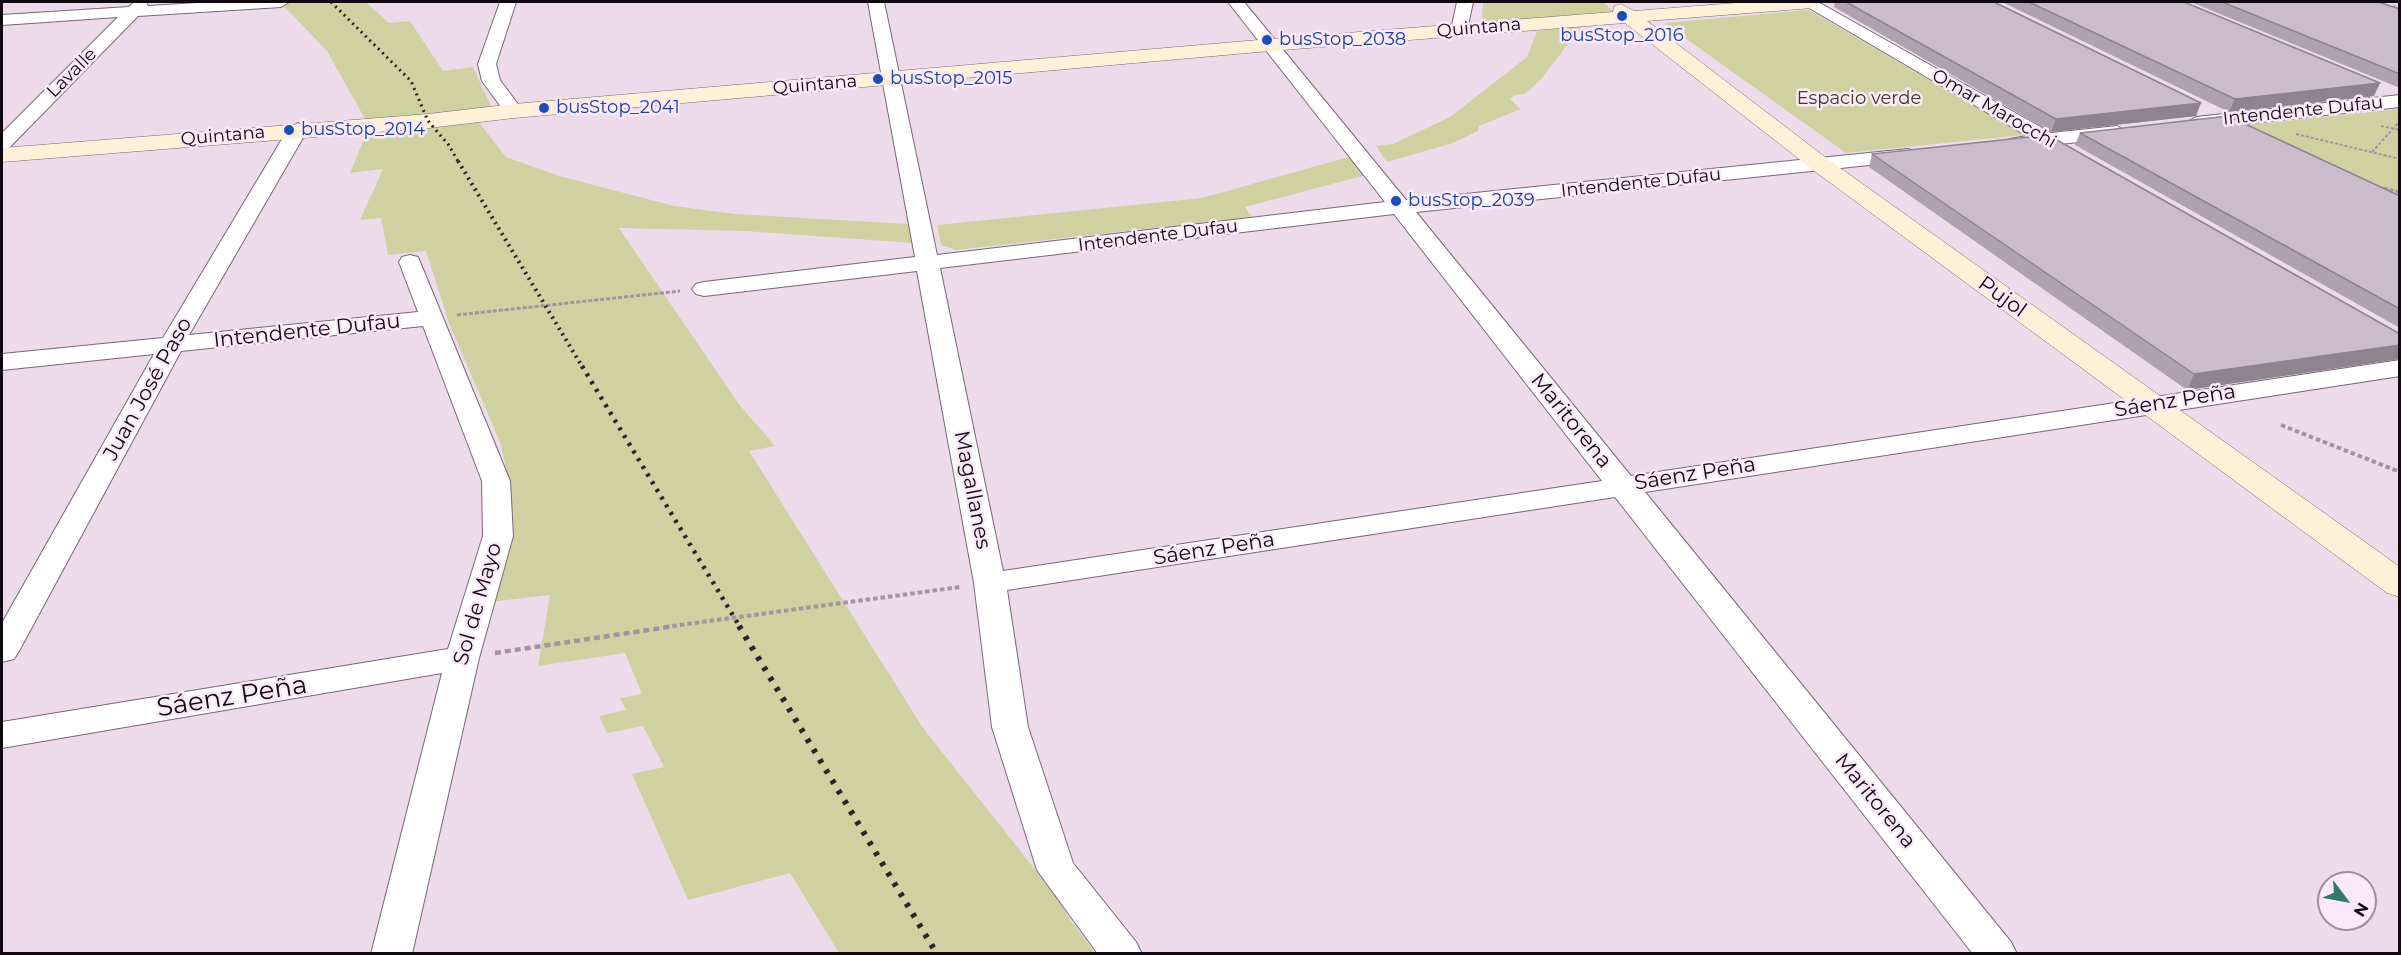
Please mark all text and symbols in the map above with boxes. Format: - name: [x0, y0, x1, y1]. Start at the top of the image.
- marker: busStop_2016: [1615, 9, 1629, 23]
- street label: Quintana: [1436, 14, 1522, 42]
- place label: busStop_2016: [1560, 25, 1684, 47]
- place label: busStop_2038: [1279, 29, 1406, 51]
- marker: busStop_2038: [1260, 33, 1274, 47]
- street label: Lavalle: [43, 44, 101, 102]
- street label: Omar Marocchi: [1928, 65, 2060, 153]
- place label: busStop_2015: [890, 68, 1013, 90]
- street label: Quintana: [772, 71, 858, 99]
- marker: busStop_2015: [871, 72, 885, 86]
- park label: Espacio verde: [1797, 88, 1921, 110]
- street label: Intendente Dufau: [2222, 92, 2384, 130]
- place label: busStop_2041: [556, 97, 680, 119]
- marker: busStop_2041: [537, 101, 551, 115]
- place label: busStop_2014: [301, 119, 425, 141]
- street label: Quintana: [180, 122, 266, 150]
- marker: busStop_2014: [282, 123, 296, 137]
- street label: Intendente Dufau: [1560, 164, 1722, 202]
- place label: busStop_2039: [1408, 190, 1535, 212]
- marker: busStop_2039: [1389, 194, 1403, 208]
- street label: Intendente Dufau: [1077, 215, 1239, 257]
- street label: Pujol: [1973, 271, 2031, 323]
- street label: Intendente Dufau: [212, 309, 402, 353]
- street label: Juan José Paso: [98, 313, 198, 465]
- street label: Maritorena: [1525, 368, 1617, 474]
- street label: Sáenz Peña: [2113, 379, 2237, 423]
- street label: Magallanes: [948, 429, 996, 551]
- street label: Sáenz Peña: [1633, 452, 1757, 496]
- street label: Sáenz Peña: [1152, 527, 1276, 571]
- street label: Sol de Mayo: [449, 540, 507, 668]
- street label: Sáenz Peña: [155, 670, 309, 724]
- street label: Maritorena: [1829, 748, 1921, 854]
- north arrow: [2317, 871, 2377, 931]
- text: N: [2350, 899, 2372, 920]

